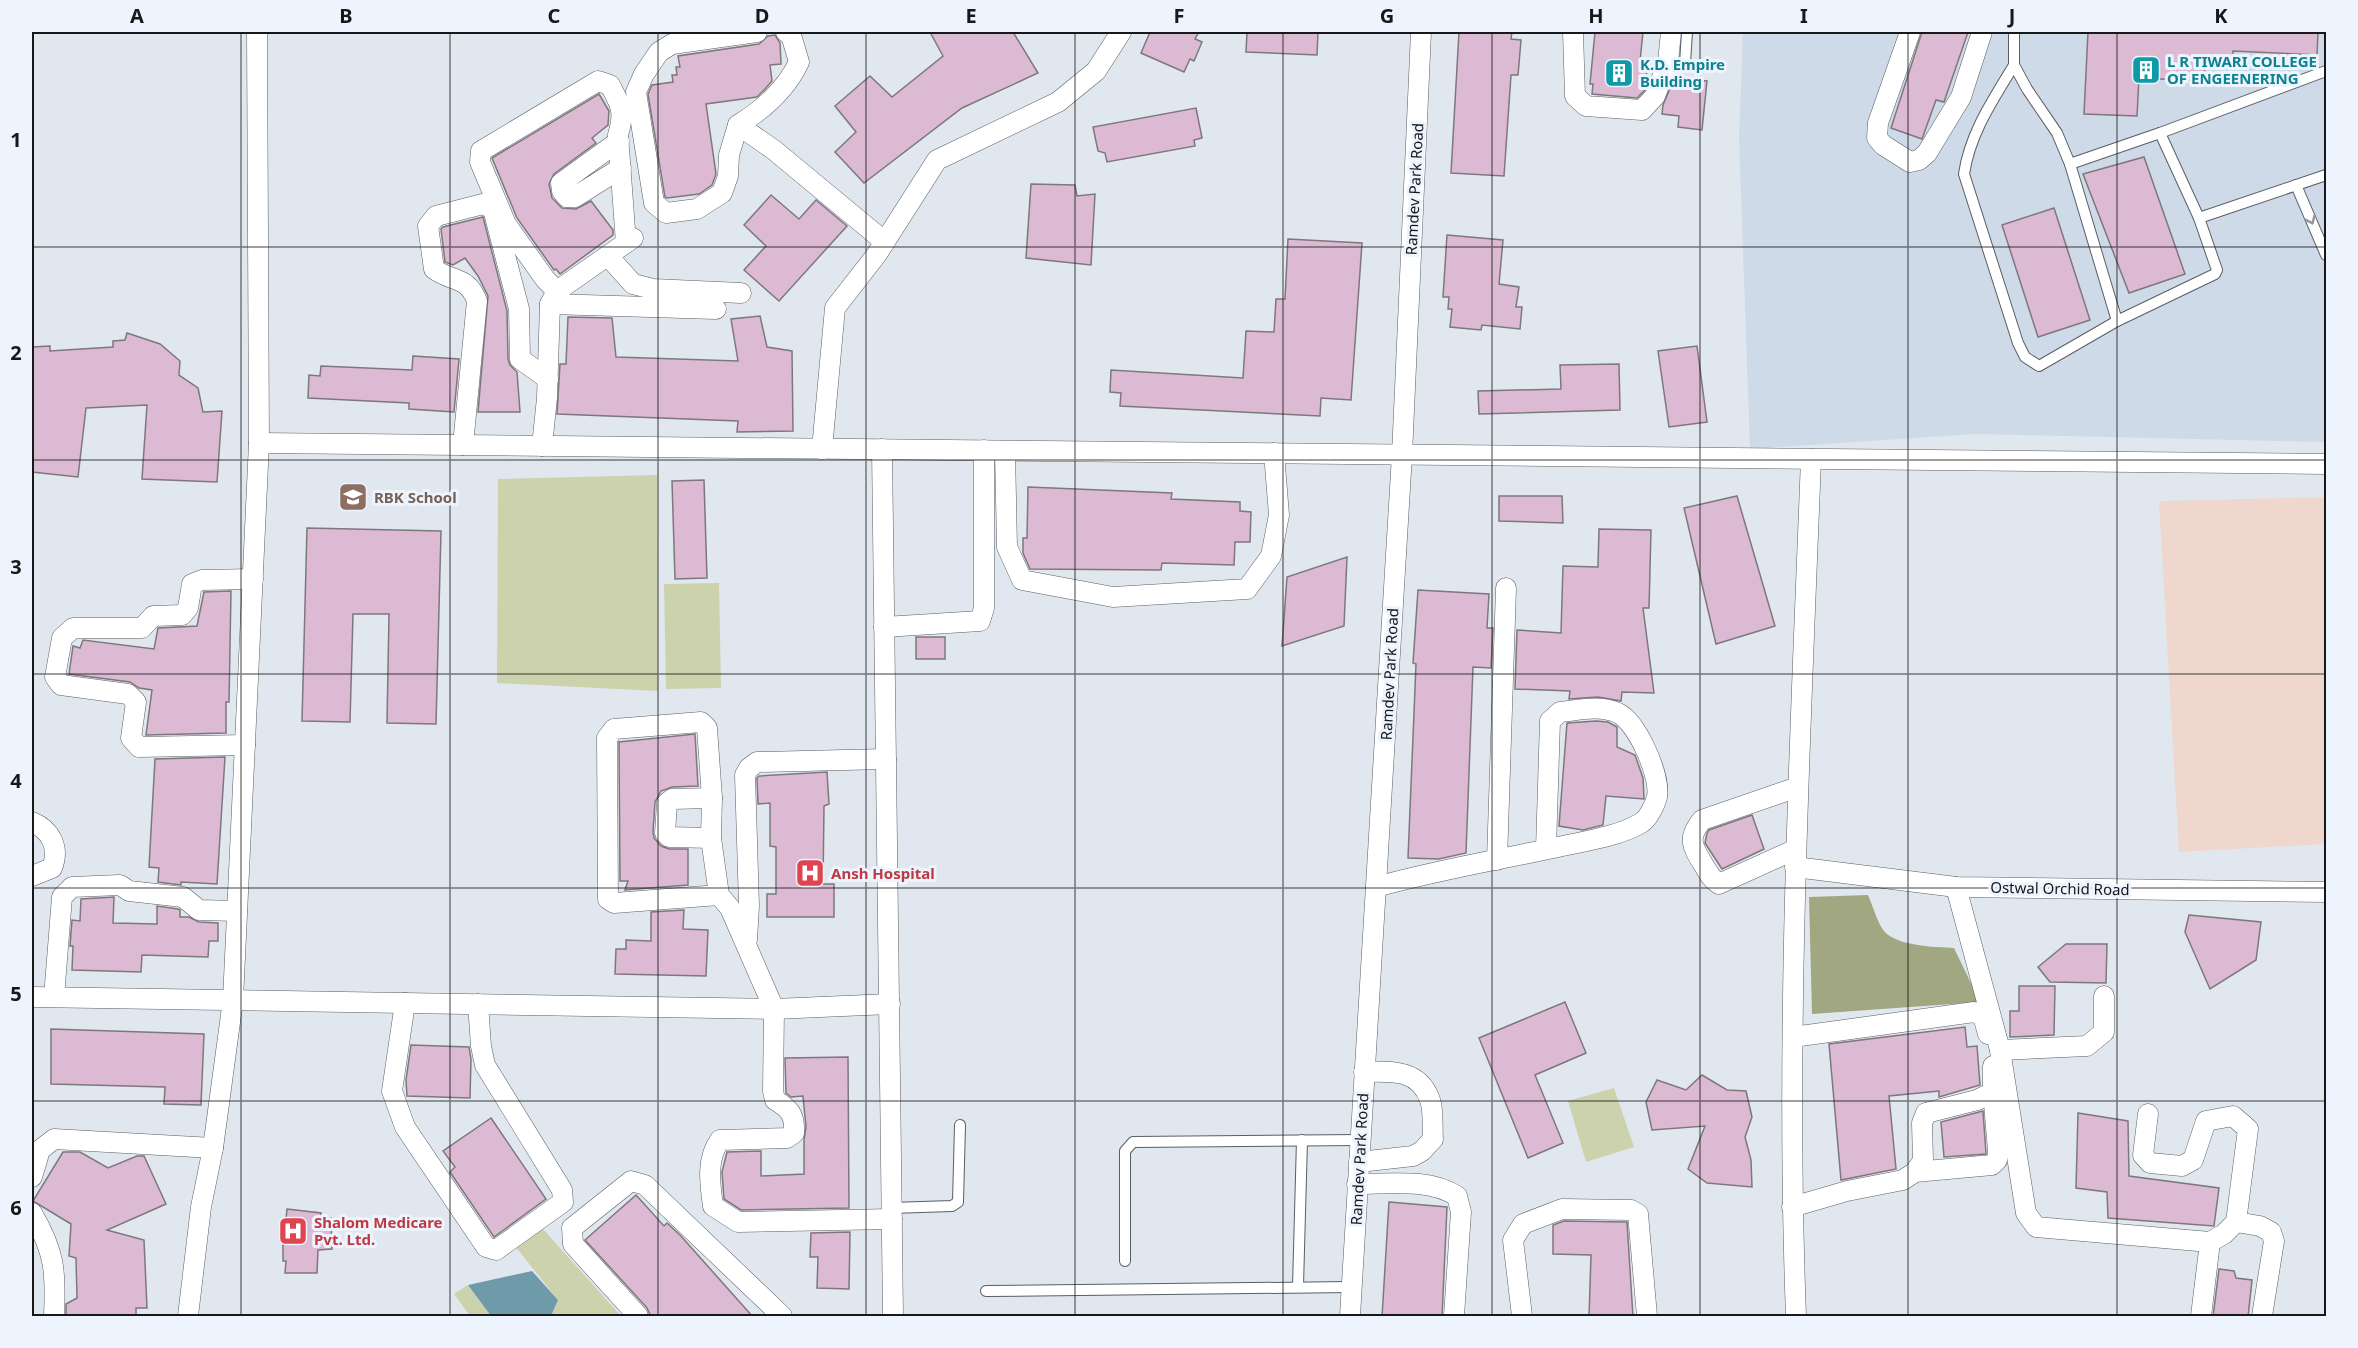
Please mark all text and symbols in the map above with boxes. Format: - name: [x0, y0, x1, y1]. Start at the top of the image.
- text: A: [130, 2, 144, 29]
- text: B: [339, 2, 353, 29]
- text: C: [548, 2, 561, 29]
- text: D: [755, 2, 769, 29]
- text: E: [965, 2, 977, 29]
- text: F: [1174, 2, 1184, 29]
- text: G: [1380, 2, 1394, 29]
- text: H: [1588, 2, 1604, 29]
- text: I: [1800, 2, 1808, 29]
- text: J: [2007, 2, 2015, 29]
- text: K: [2214, 2, 2228, 29]
- place label: L R TIWARI COLLEGE OF ENGEENERING: [2167, 51, 2317, 88]
- place label: K.D. Empire Building: [1640, 54, 1725, 91]
- building icon: L R TIWARI COLLEGE OF ENGEENERING: [2130, 54, 2162, 86]
- building icon: K.D. Empire Building: [1603, 57, 1635, 89]
- street label: Ramdev Park Road: [1401, 122, 1427, 256]
- text: 1: [10, 126, 22, 153]
- one-way arrow: [2304, 214, 2316, 225]
- text: 2: [10, 339, 22, 366]
- school or university icon: RBK School: [337, 481, 369, 513]
- place label: RBK School: [374, 487, 457, 507]
- text: 3: [10, 553, 22, 580]
- street label: Ramdev Park Road: [1376, 607, 1402, 741]
- text: 4: [10, 767, 22, 794]
- hospital icon: Ansh Hospital: [794, 857, 826, 889]
- place label: Ansh Hospital: [831, 863, 935, 883]
- street label: Ostwal Orchid Road: [1990, 877, 2130, 899]
- text: 5: [10, 980, 22, 1007]
- street label: Ramdev Park Road: [1346, 1092, 1372, 1226]
- text: 6: [10, 1194, 22, 1221]
- place label: Shalom Medicare Pvt. Ltd.: [314, 1212, 443, 1249]
- hospital icon: Shalom Medicare Pvt. Ltd.: [277, 1215, 309, 1247]

